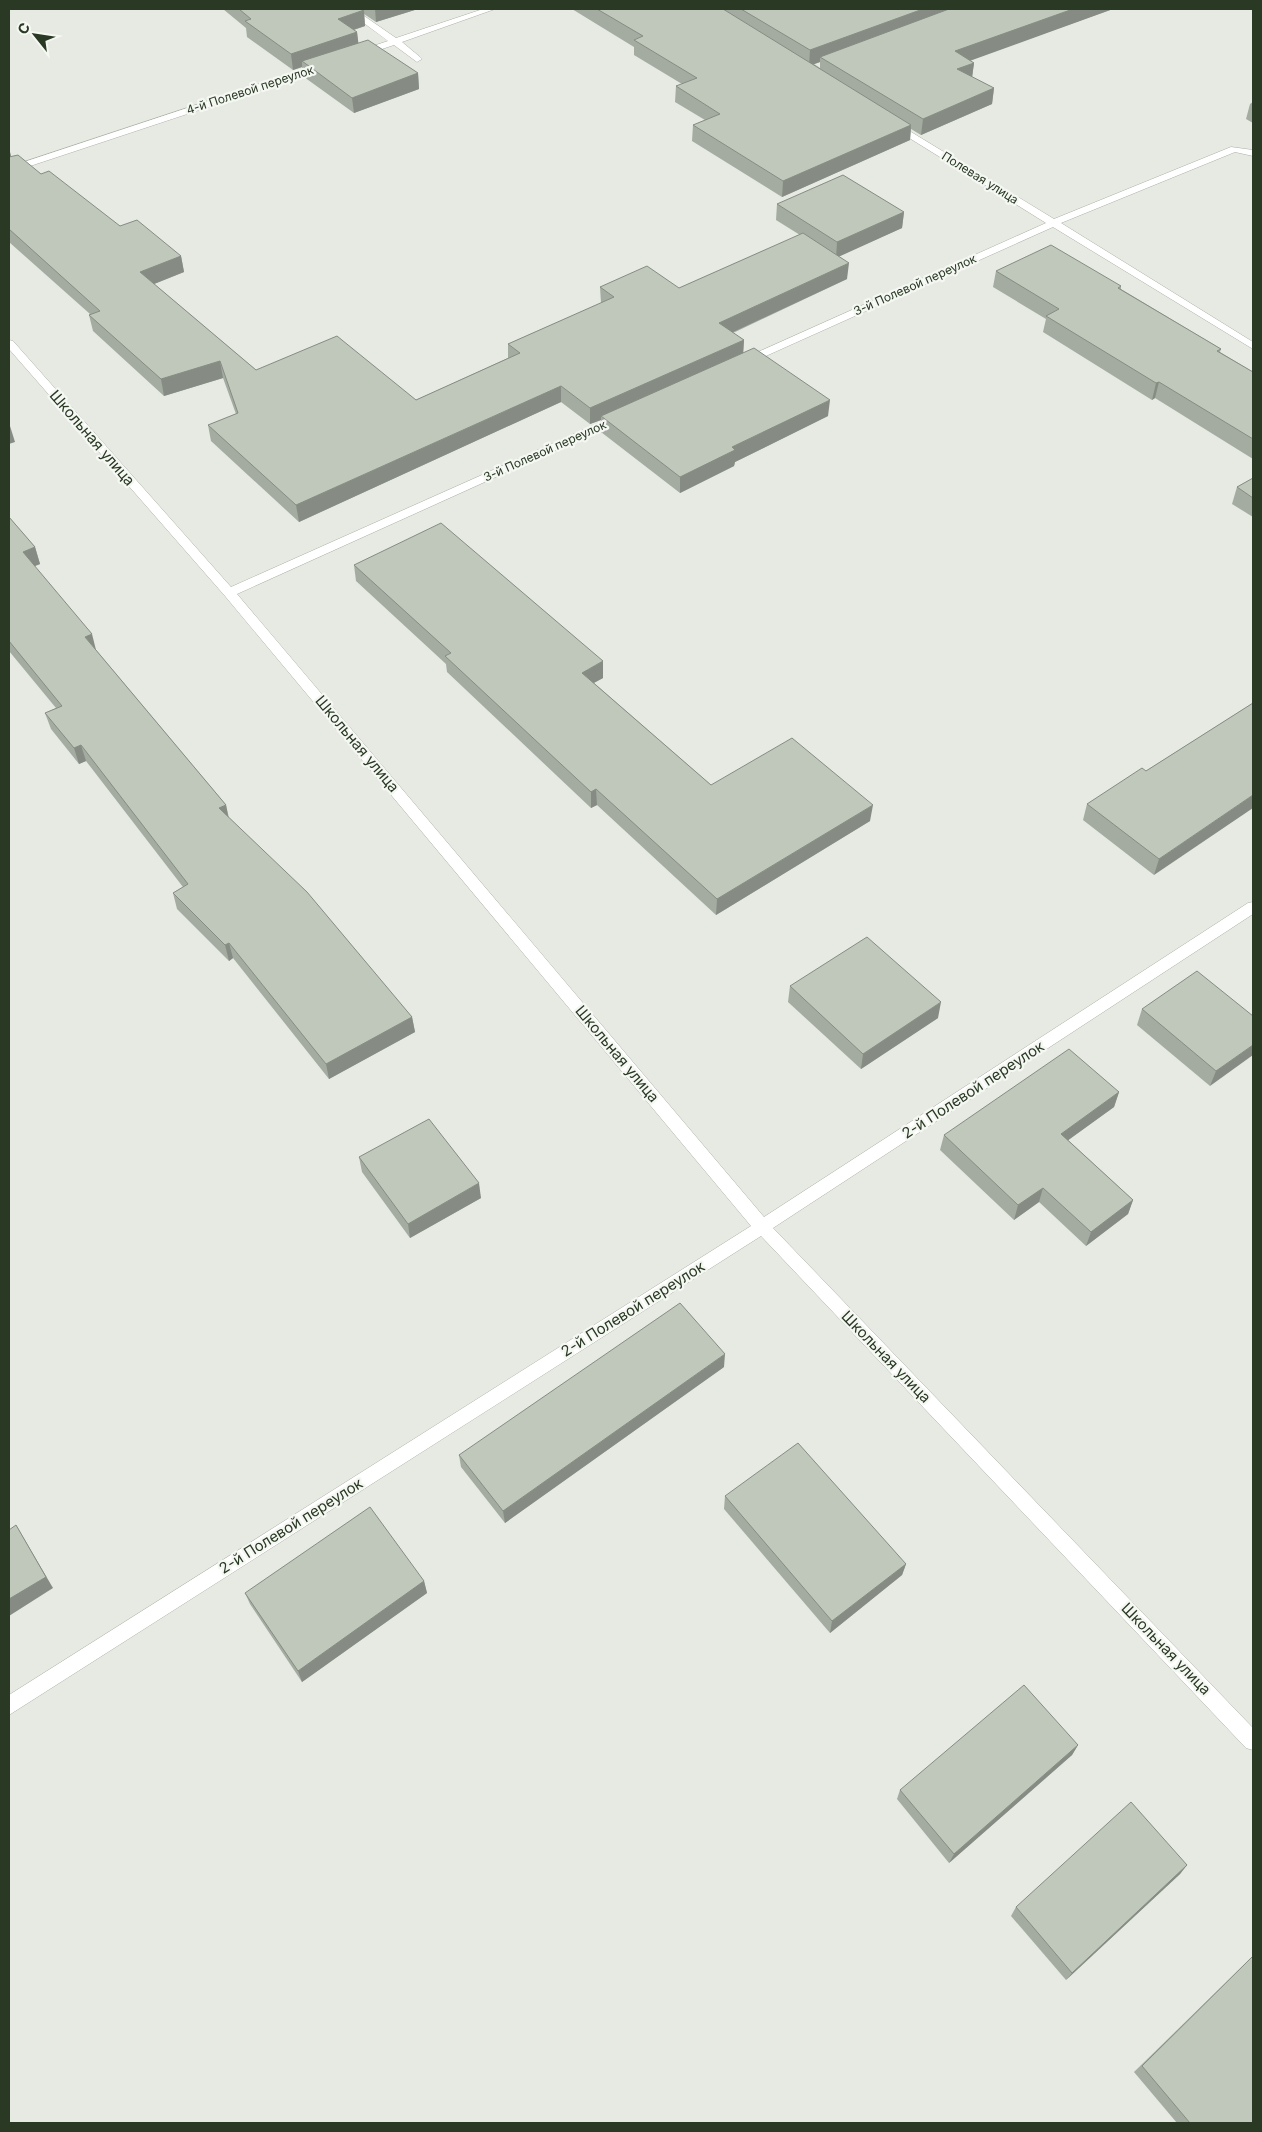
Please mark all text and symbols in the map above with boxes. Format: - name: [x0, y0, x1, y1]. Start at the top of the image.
- north arrow: [10, 10, 60, 60]
- text: С: [13, 20, 33, 37]
- street label: 4-й Полевой переулок: [184, 62, 316, 117]
- street label: Полевая улица: [939, 148, 1021, 207]
- street label: 3-й Полевой переулок: [851, 250, 979, 318]
- street label: Школьная улица: [46, 386, 139, 489]
- street label: 3-й Полевой переулок: [481, 416, 609, 484]
- street label: Школьная улица: [311, 691, 403, 796]
- street label: Школьная улица: [571, 1001, 663, 1106]
- street label: 2-й Полевой переулок: [898, 1036, 1047, 1143]
- street label: 2-й Полевой переулок: [557, 1257, 708, 1361]
- street label: Школьная улица: [838, 1307, 935, 1407]
- street label: 2-й Полевой переулок: [215, 1474, 366, 1578]
- street label: Школьная улица: [1118, 1599, 1215, 1699]

